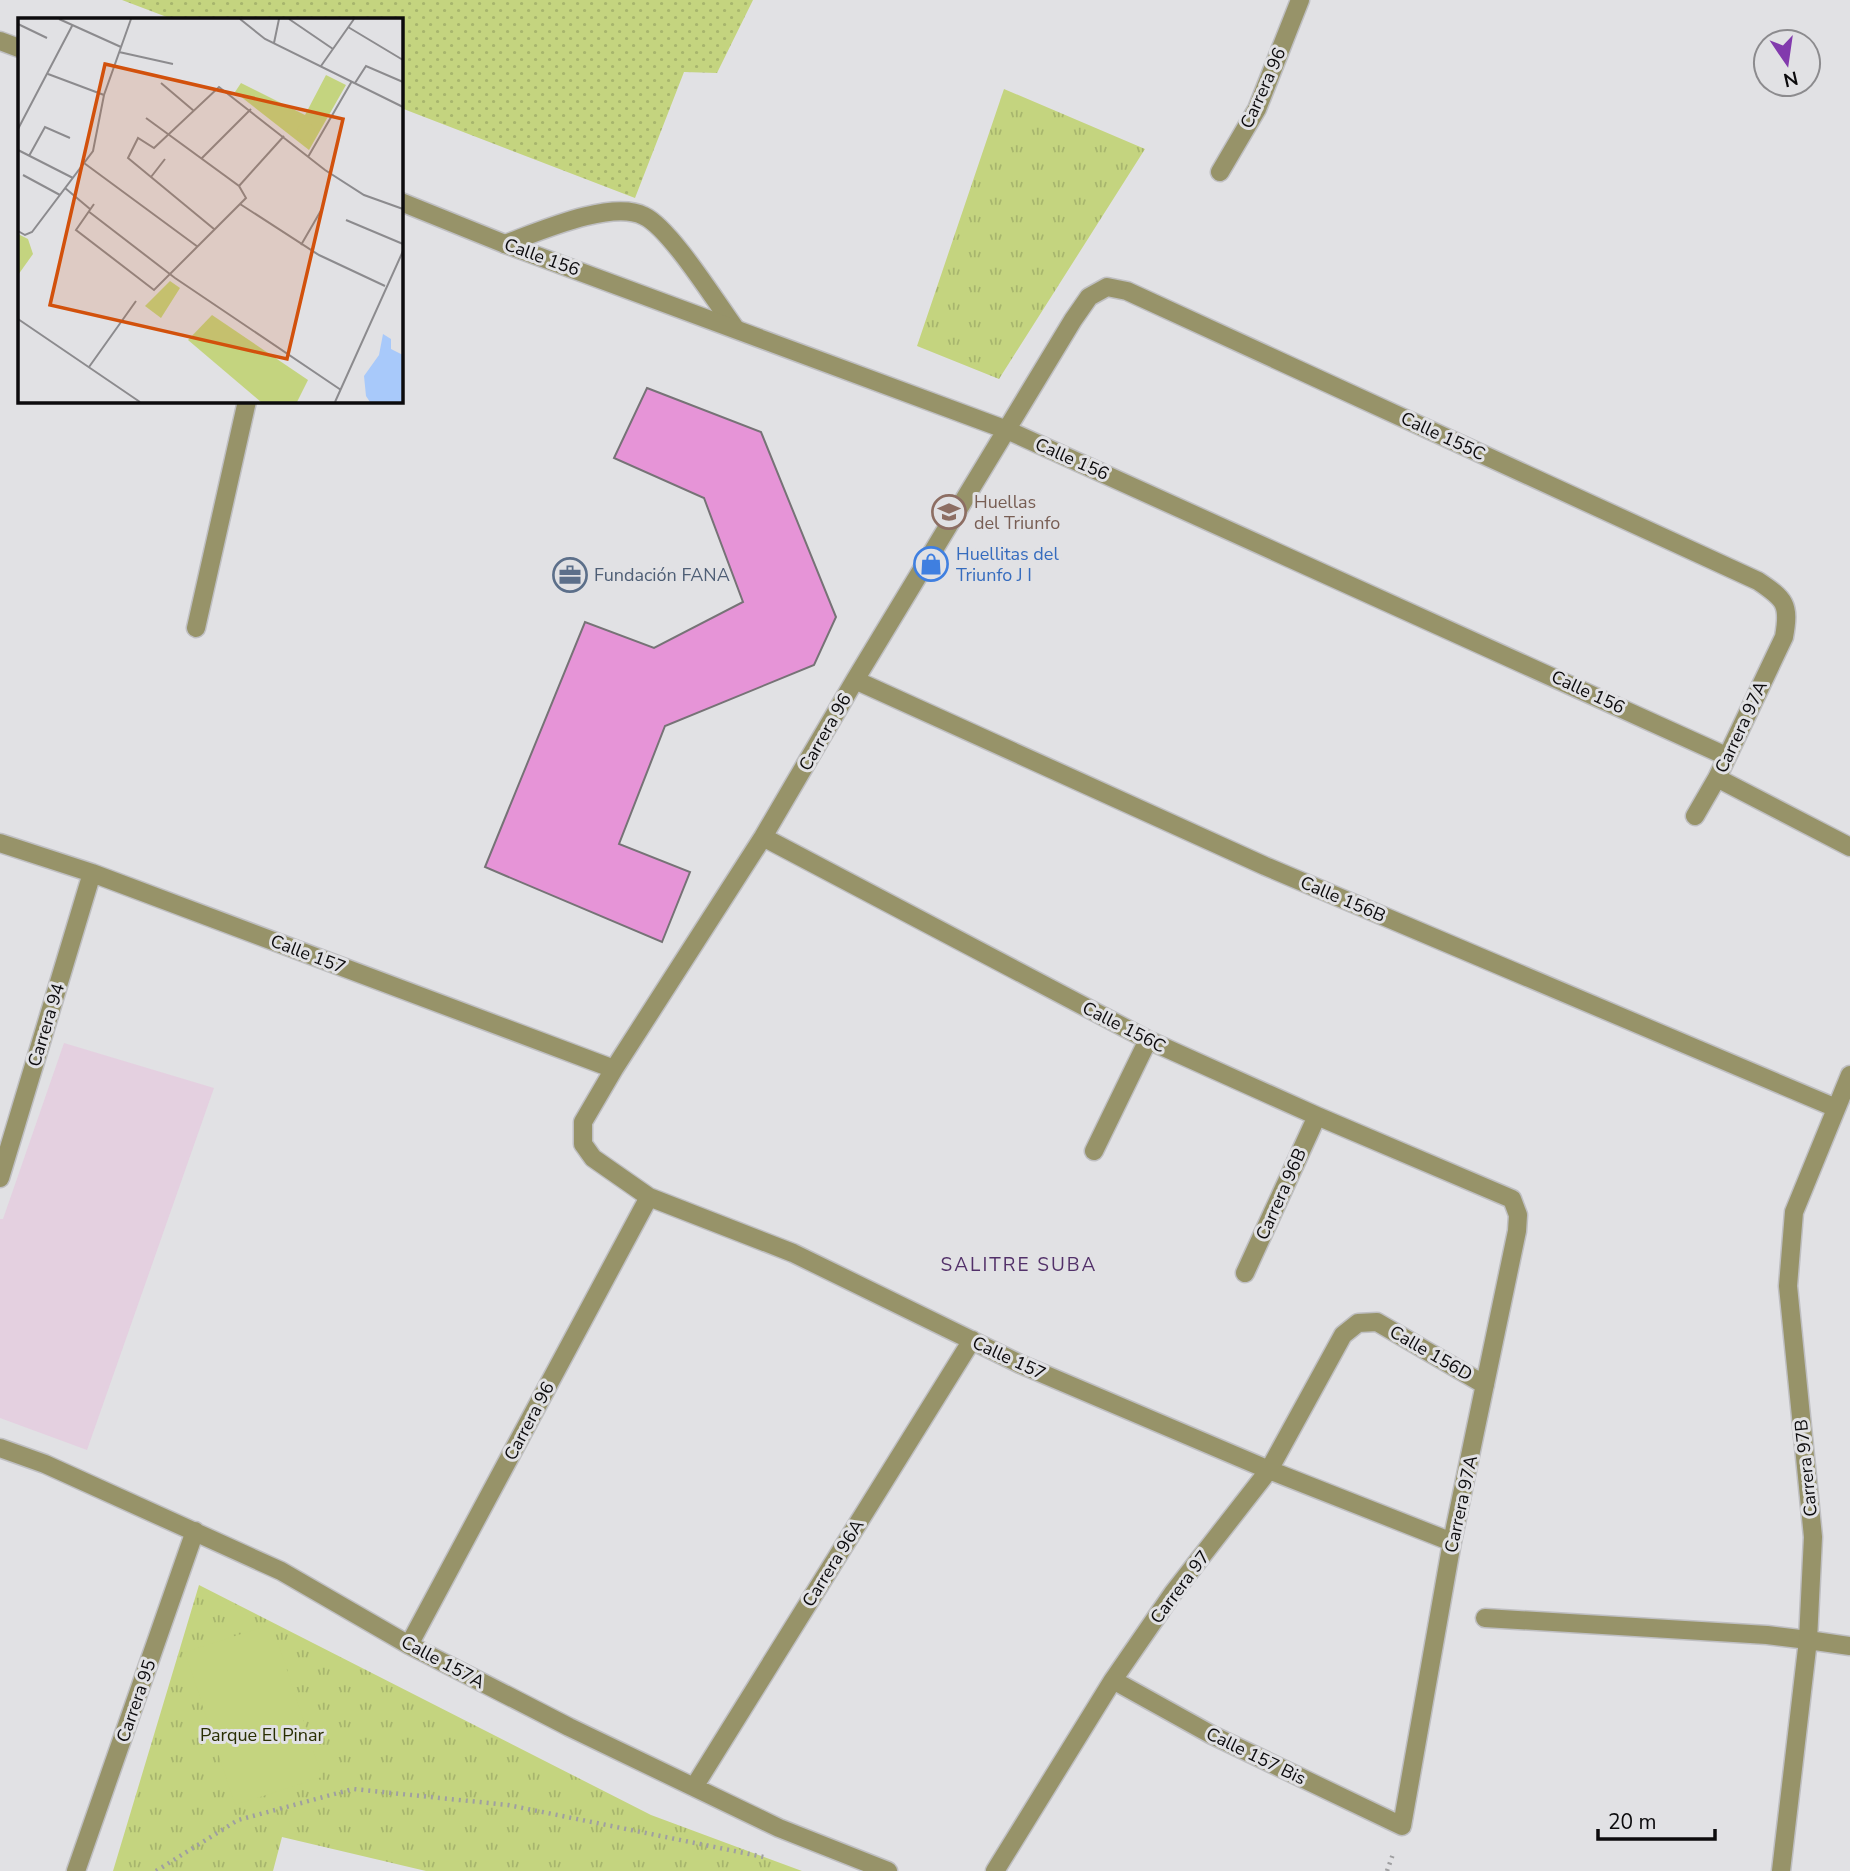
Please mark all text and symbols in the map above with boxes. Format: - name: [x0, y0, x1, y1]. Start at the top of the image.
- inset map: [18, 18, 402, 402]
- north arrow: [1752, 28, 1822, 98]
- street label: Carrera 96: [1235, 44, 1291, 132]
- text: N: [1781, 64, 1800, 93]
- street label: Calle 156: [501, 232, 583, 282]
- street label: Calle 155C: [1397, 406, 1489, 466]
- street label: Calle 156: [1031, 432, 1113, 486]
- place label: Huellas del Triunfo: [974, 490, 1060, 535]
- school or university icon: Huellas del Triunfo: [930, 493, 968, 531]
- place label: Huellitas del Triunfo J I: [956, 542, 1059, 587]
- shop icon: Huellitas del Triunfo J I: [912, 545, 950, 583]
- office icon: Fundación FANA: [551, 556, 589, 594]
- place label: Fundación FANA: [594, 563, 730, 587]
- street label: Calle 156: [1547, 665, 1629, 719]
- street label: Carrera 97A: [1709, 677, 1773, 777]
- street label: Carrera 96: [793, 689, 857, 775]
- street label: Calle 156B: [1297, 870, 1389, 928]
- street label: Calle 157: [267, 929, 349, 979]
- street label: Carrera 94: [22, 980, 70, 1070]
- street label: Calle 156C: [1078, 996, 1170, 1058]
- street label: Carrera 96B: [1250, 1144, 1312, 1244]
- district label: SALITRE SUBA: [941, 1252, 1097, 1278]
- street label: Calle 156D: [1385, 1320, 1477, 1386]
- street label: Calle 157: [968, 1331, 1050, 1385]
- street label: Carrera 96: [498, 1377, 560, 1465]
- street label: Carrera 97B: [1789, 1418, 1823, 1518]
- street label: Carrera 97A: [1439, 1453, 1483, 1555]
- street label: Carrera 96A: [797, 1515, 869, 1611]
- street label: Carrera 97: [1145, 1546, 1215, 1628]
- street label: Calle 157A: [397, 1630, 489, 1694]
- street label: Carrera 95: [111, 1657, 161, 1745]
- street label: Calle 157 Bis: [1202, 1722, 1310, 1790]
- park label: Parque El Pinar: [200, 1723, 324, 1747]
- scale bar: [1598, 1798, 1715, 1842]
- text: 20 m: [1608, 1808, 1657, 1836]

